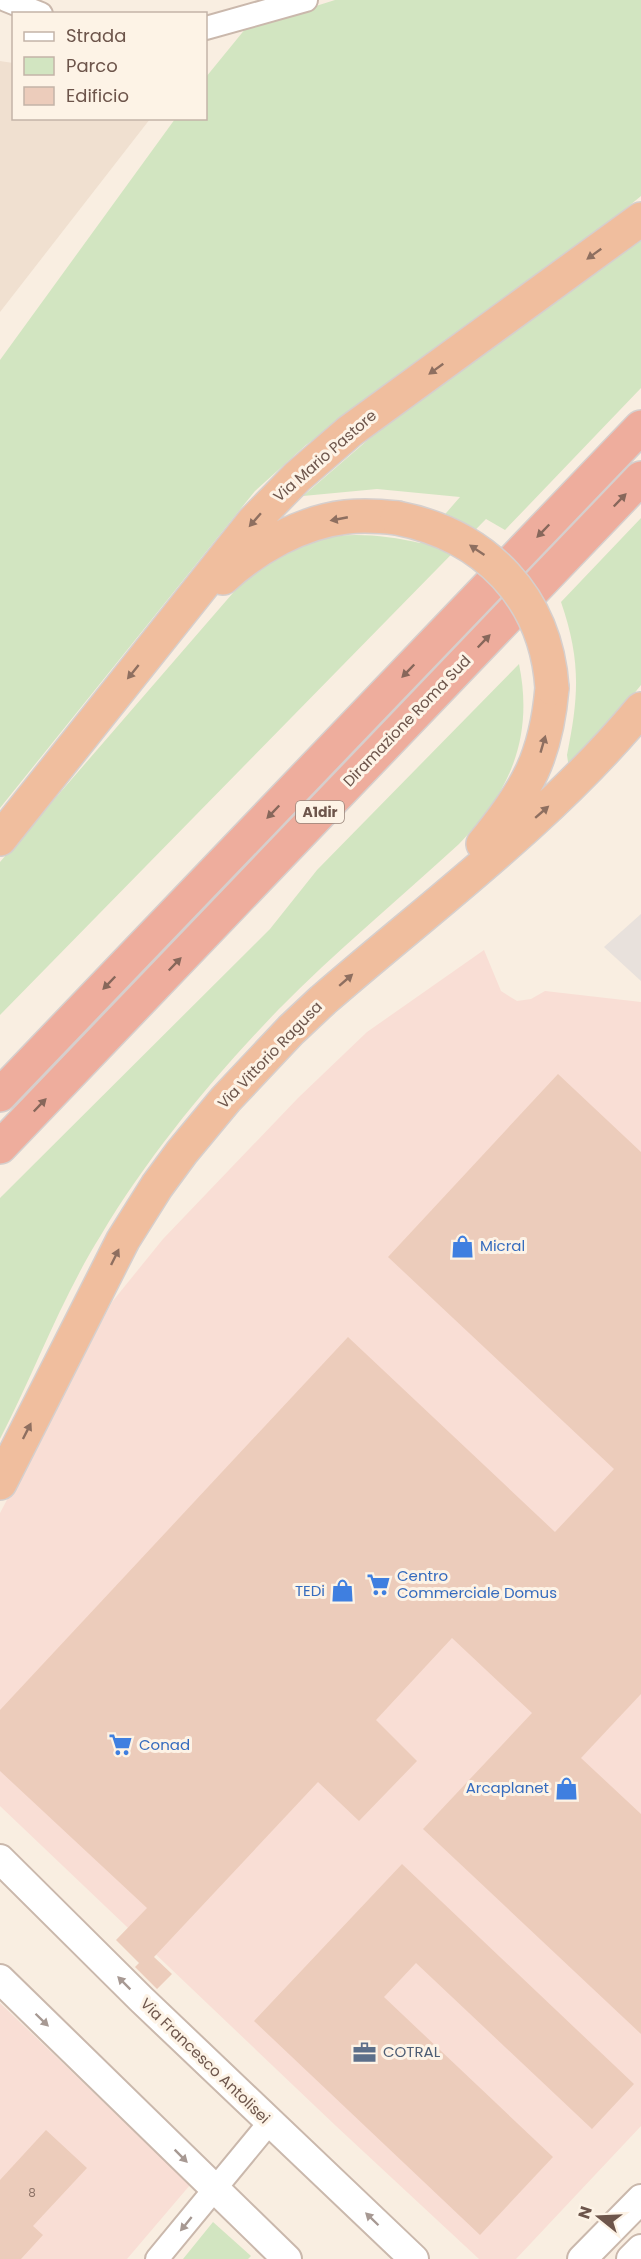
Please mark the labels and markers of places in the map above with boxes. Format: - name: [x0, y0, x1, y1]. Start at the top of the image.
- shop icon: Micral: [449, 1233, 475, 1259]
- place label: Micral: [480, 1235, 525, 1256]
- place label: Centro Commerciale Domus: [397, 1565, 557, 1603]
- supermarket icon: Centro Commerciale Domus: [366, 1572, 392, 1598]
- shop icon: TEDi: [330, 1578, 356, 1604]
- place label: TEDi: [295, 1580, 325, 1601]
- supermarket icon: Conad: [108, 1732, 134, 1758]
- place label: Conad: [139, 1734, 190, 1755]
- shop icon: Arcaplanet: [554, 1775, 580, 1801]
- place label: Arcaplanet: [466, 1777, 549, 1798]
- office icon: COTRAL: [352, 2039, 378, 2065]
- place label: COTRAL: [383, 2041, 441, 2062]

